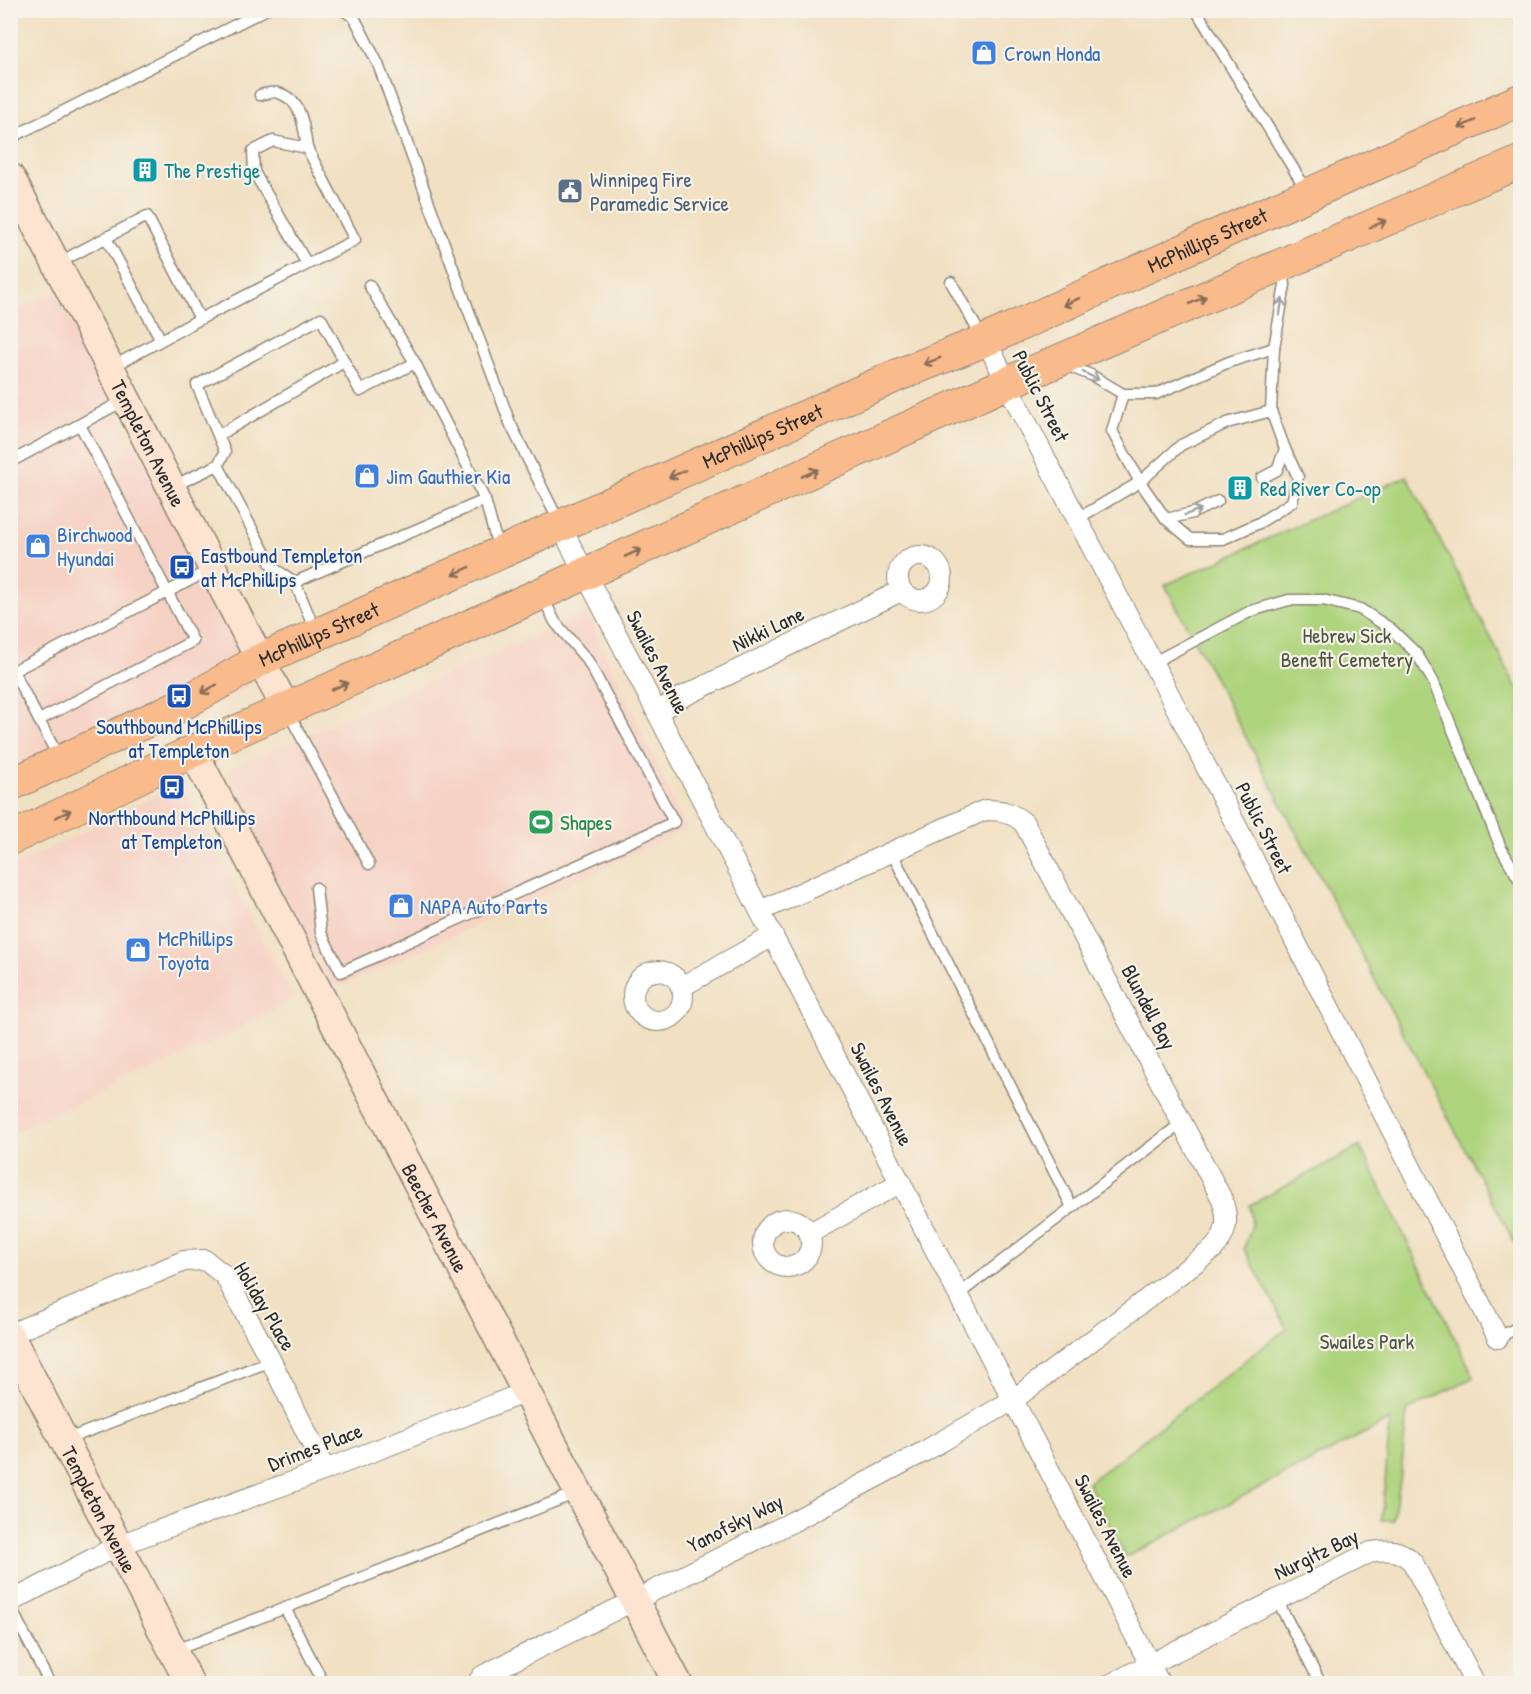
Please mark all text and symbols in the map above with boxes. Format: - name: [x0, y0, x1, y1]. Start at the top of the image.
- shop icon: Crown Honda: [969, 38, 999, 68]
- place label: Crown Honda: [1004, 39, 1100, 68]
- one-way arrow: [1458, 119, 1477, 130]
- building icon: The Prestige: [130, 155, 160, 185]
- place label: The Prestige: [164, 156, 260, 185]
- place label: Winnipeg Fire Paramedic Service: [590, 165, 729, 218]
- public building icon: Winnipeg Fire Paramedic Service: [555, 176, 585, 206]
- street label: McPhillips Street: [1142, 200, 1273, 280]
- one-way arrow: [1368, 218, 1387, 229]
- one-way arrow: [1189, 294, 1207, 305]
- one-way arrow: [1062, 296, 1080, 308]
- one-way arrow: [1276, 297, 1287, 317]
- street label: Public Street: [1006, 345, 1077, 448]
- one-way arrow: [923, 357, 942, 368]
- one-way arrow: [1081, 371, 1099, 383]
- street label: Templeton Avenue: [104, 375, 193, 511]
- street label: McPhillips Street: [698, 396, 828, 475]
- shop icon: Jim Gauthier Kia: [352, 461, 382, 491]
- place label: Jim Gauthier Kia: [386, 462, 510, 491]
- one-way arrow: [801, 466, 819, 478]
- one-way arrow: [668, 469, 686, 481]
- building icon: Red River Co-op: [1225, 473, 1255, 503]
- place label: Red River Co-op: [1260, 474, 1381, 503]
- one-way arrow: [1183, 506, 1202, 517]
- place label: Birchwood Hyundai: [57, 520, 132, 573]
- shop icon: Birchwood Hyundai: [23, 531, 53, 561]
- place label: Eastbound Templeton at McPhillips: [201, 541, 362, 594]
- one-way arrow: [623, 547, 641, 558]
- bus stop icon: Eastbound Templeton at McPhillips: [167, 552, 197, 582]
- one-way arrow: [452, 566, 470, 577]
- street label: McPhillips Street: [254, 594, 384, 673]
- street label: Nikki Lane: [727, 599, 809, 659]
- street label: Swailes Avenue: [620, 605, 696, 719]
- park label: Hebrew Sick Benefit Cemetery: [1281, 621, 1413, 674]
- one-way arrow: [331, 679, 349, 691]
- bus stop icon: Southbound McPhillips at Templeton: [164, 681, 194, 711]
- one-way arrow: [201, 683, 218, 695]
- place label: Southbound McPhillips at Templeton: [96, 712, 262, 765]
- bus stop icon: Northbound McPhillips at Templeton: [157, 772, 187, 802]
- street label: Public Street: [1229, 777, 1300, 880]
- place label: Northbound McPhillips at Templeton: [89, 803, 255, 856]
- one-way arrow: [54, 807, 72, 819]
- sports icon: Shapes: [526, 807, 556, 837]
- place label: Shapes: [560, 808, 612, 837]
- shop icon: NAPA Auto Parts: [386, 891, 416, 921]
- place label: NAPA Auto Parts: [420, 892, 548, 921]
- place label: McPhillips Toyota: [158, 924, 233, 977]
- shop icon: McPhillips Toyota: [123, 935, 153, 965]
- street label: Blundell Bay: [1115, 959, 1184, 1055]
- street label: Swailes Avenue: [844, 1037, 920, 1151]
- street label: Beecher Avenue: [395, 1158, 476, 1277]
- street label: Holiday Place: [227, 1256, 303, 1356]
- park label: Swailes Park: [1320, 1327, 1414, 1356]
- street label: Drimes Place: [264, 1416, 366, 1478]
- street label: Templeton Avenue: [55, 1441, 144, 1577]
- street label: Swailes Avenue: [1068, 1469, 1144, 1583]
- street label: Yanofsky Way: [682, 1487, 788, 1559]
- street label: Nurgitz Bay: [1269, 1521, 1363, 1587]

